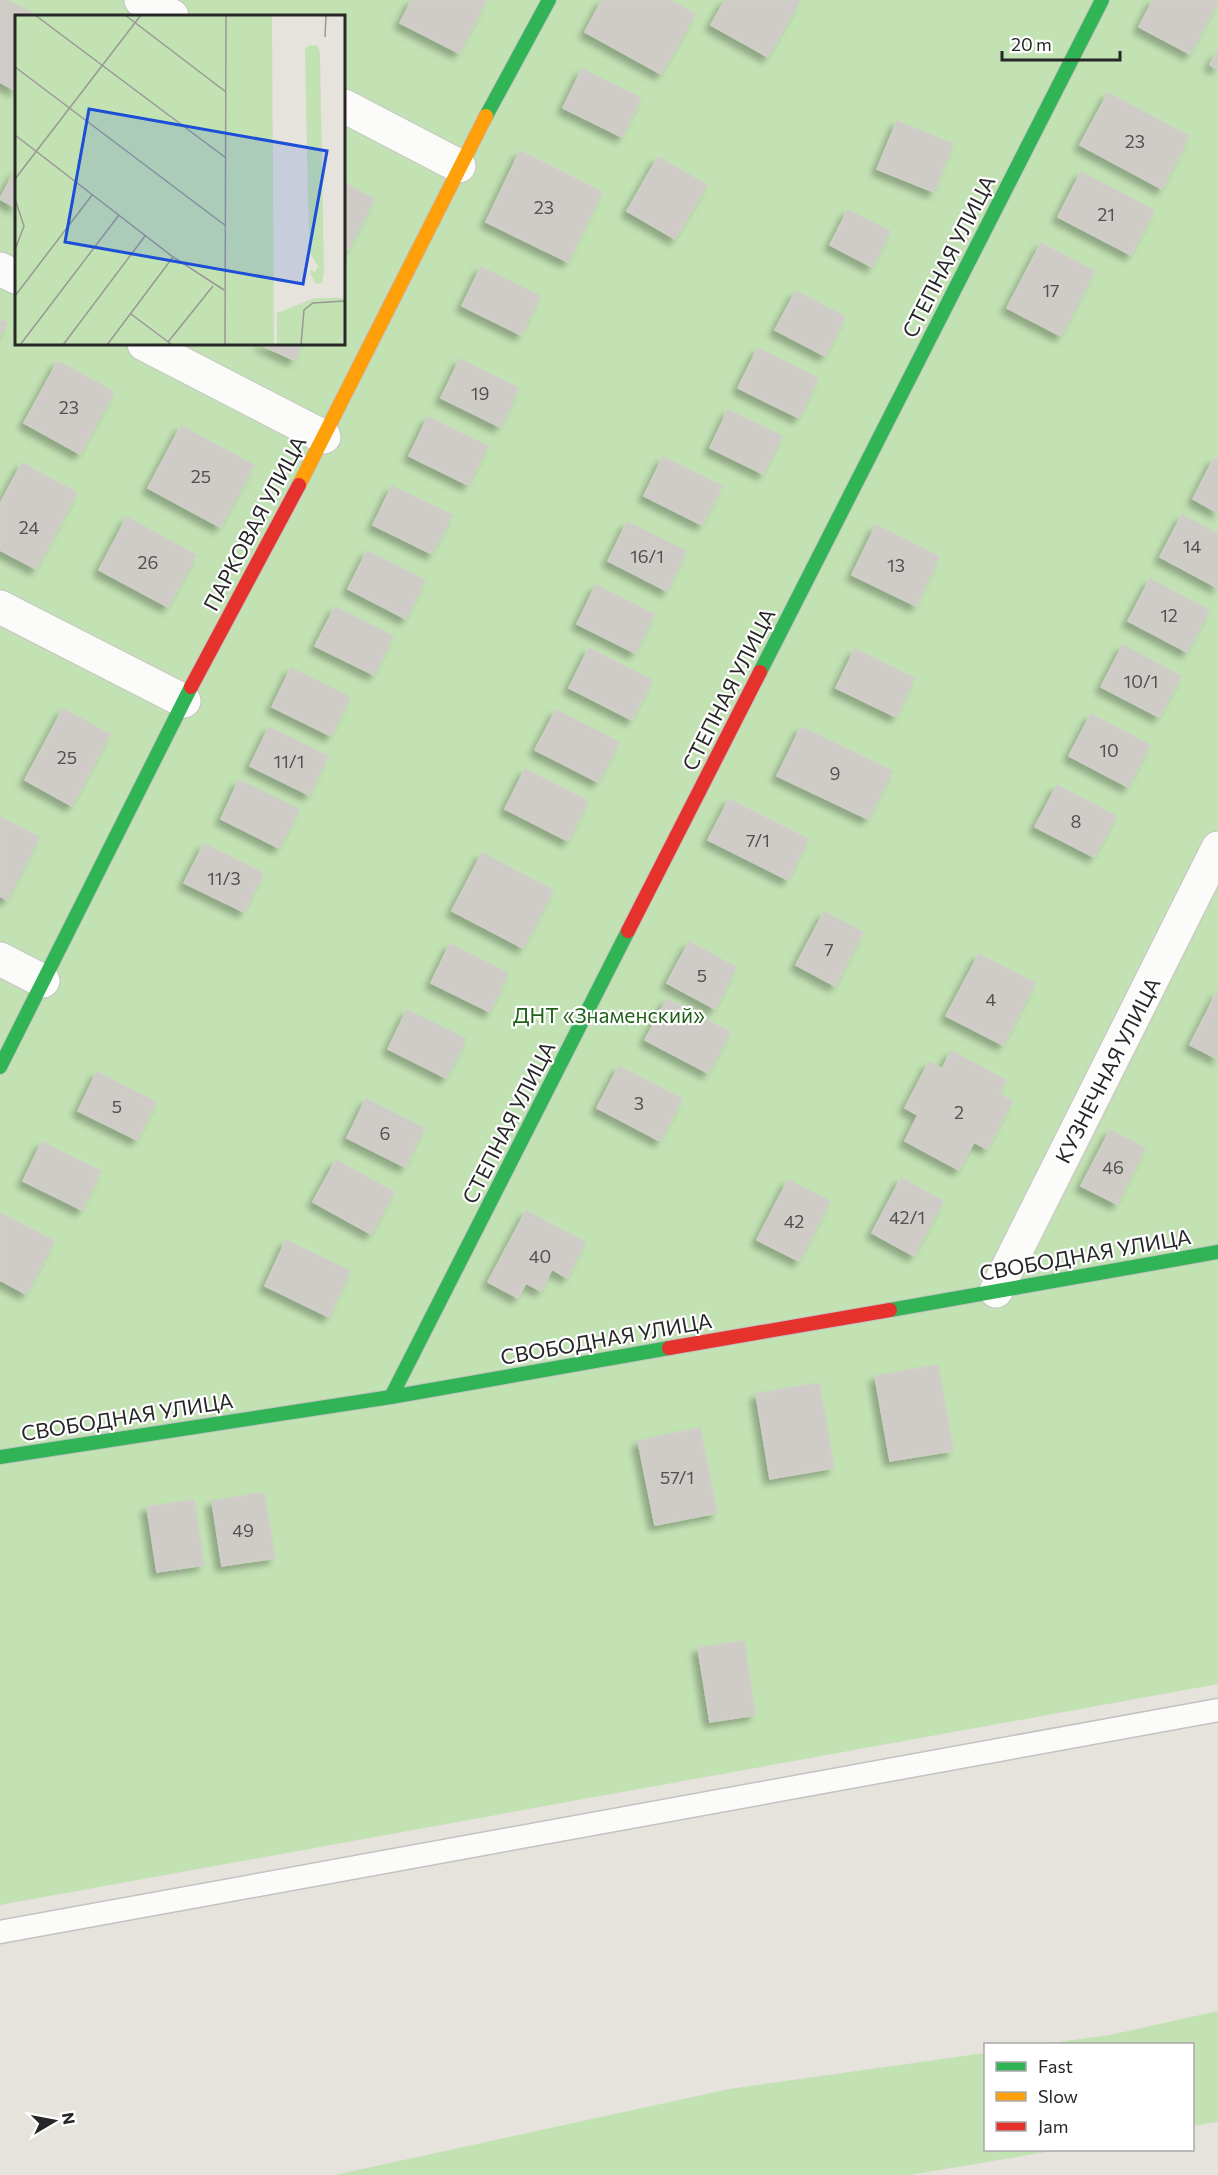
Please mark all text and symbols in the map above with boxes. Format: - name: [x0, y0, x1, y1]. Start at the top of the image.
- inset map: [15, 15, 345, 345]
- scale bar: [1002, 24, 1120, 62]
- text: 20 m: [1011, 33, 1052, 55]
- house number: 23: [1125, 130, 1145, 152]
- street label: СТЕПНАЯ УЛИЦА: [896, 171, 1000, 341]
- house number: 23: [534, 196, 554, 218]
- house number: 21: [1097, 203, 1115, 225]
- house number: 17: [1042, 279, 1060, 301]
- house number: 19: [471, 382, 489, 404]
- house number: 23: [59, 396, 79, 418]
- street label: ПАРКОВАЯ УЛИЦА: [197, 431, 311, 615]
- house number: 25: [191, 465, 211, 487]
- house number: 24: [19, 516, 39, 538]
- house number: 14: [1183, 535, 1201, 557]
- house number: 16/1: [630, 545, 664, 567]
- house number: 26: [138, 551, 158, 573]
- house number: 13: [887, 554, 905, 576]
- street label: СТЕПНАЯ УЛИЦА: [676, 604, 780, 774]
- house number: 12: [1160, 604, 1178, 626]
- house number: 10/1: [1124, 670, 1158, 692]
- house number: 10: [1099, 739, 1119, 761]
- house number: 25: [57, 746, 77, 768]
- house number: 11/1: [273, 750, 305, 772]
- house number: 9: [830, 762, 840, 784]
- house number: 8: [1071, 810, 1082, 832]
- house number: 7/1: [746, 829, 770, 851]
- house number: 11/3: [207, 867, 241, 889]
- house number: 7: [824, 938, 834, 960]
- house number: 5: [697, 964, 707, 986]
- street label: КУЗНЕЧНАЯ УЛИЦА: [1049, 973, 1165, 1167]
- house number: 4: [986, 988, 997, 1010]
- park label: ДНТ «Знаменский»: [513, 1002, 705, 1027]
- street label: СТЕПНАЯ УЛИЦА: [456, 1037, 560, 1207]
- house number: 3: [634, 1092, 644, 1114]
- house number: 5: [112, 1095, 122, 1117]
- house number: 2: [954, 1101, 964, 1123]
- house number: 6: [380, 1122, 390, 1144]
- house number: 46: [1102, 1156, 1124, 1178]
- house number: 42/1: [889, 1206, 925, 1228]
- house number: 42: [784, 1210, 804, 1232]
- street label: СВОБОДНАЯ УЛИЦА: [977, 1223, 1193, 1285]
- house number: 40: [529, 1245, 551, 1267]
- street label: СВОБОДНАЯ УЛИЦА: [498, 1307, 714, 1369]
- street label: СВОБОДНАЯ УЛИЦА: [19, 1387, 235, 1445]
- house number: 57/1: [660, 1466, 694, 1488]
- house number: 49: [232, 1519, 254, 1541]
- legend: [984, 2043, 1194, 2151]
- text: Fast: [1038, 2055, 1073, 2077]
- text: Slow: [1038, 2085, 1078, 2107]
- north arrow: [24, 2091, 84, 2151]
- text: N: [59, 2111, 80, 2126]
- text: Jam: [1038, 2115, 1068, 2137]

